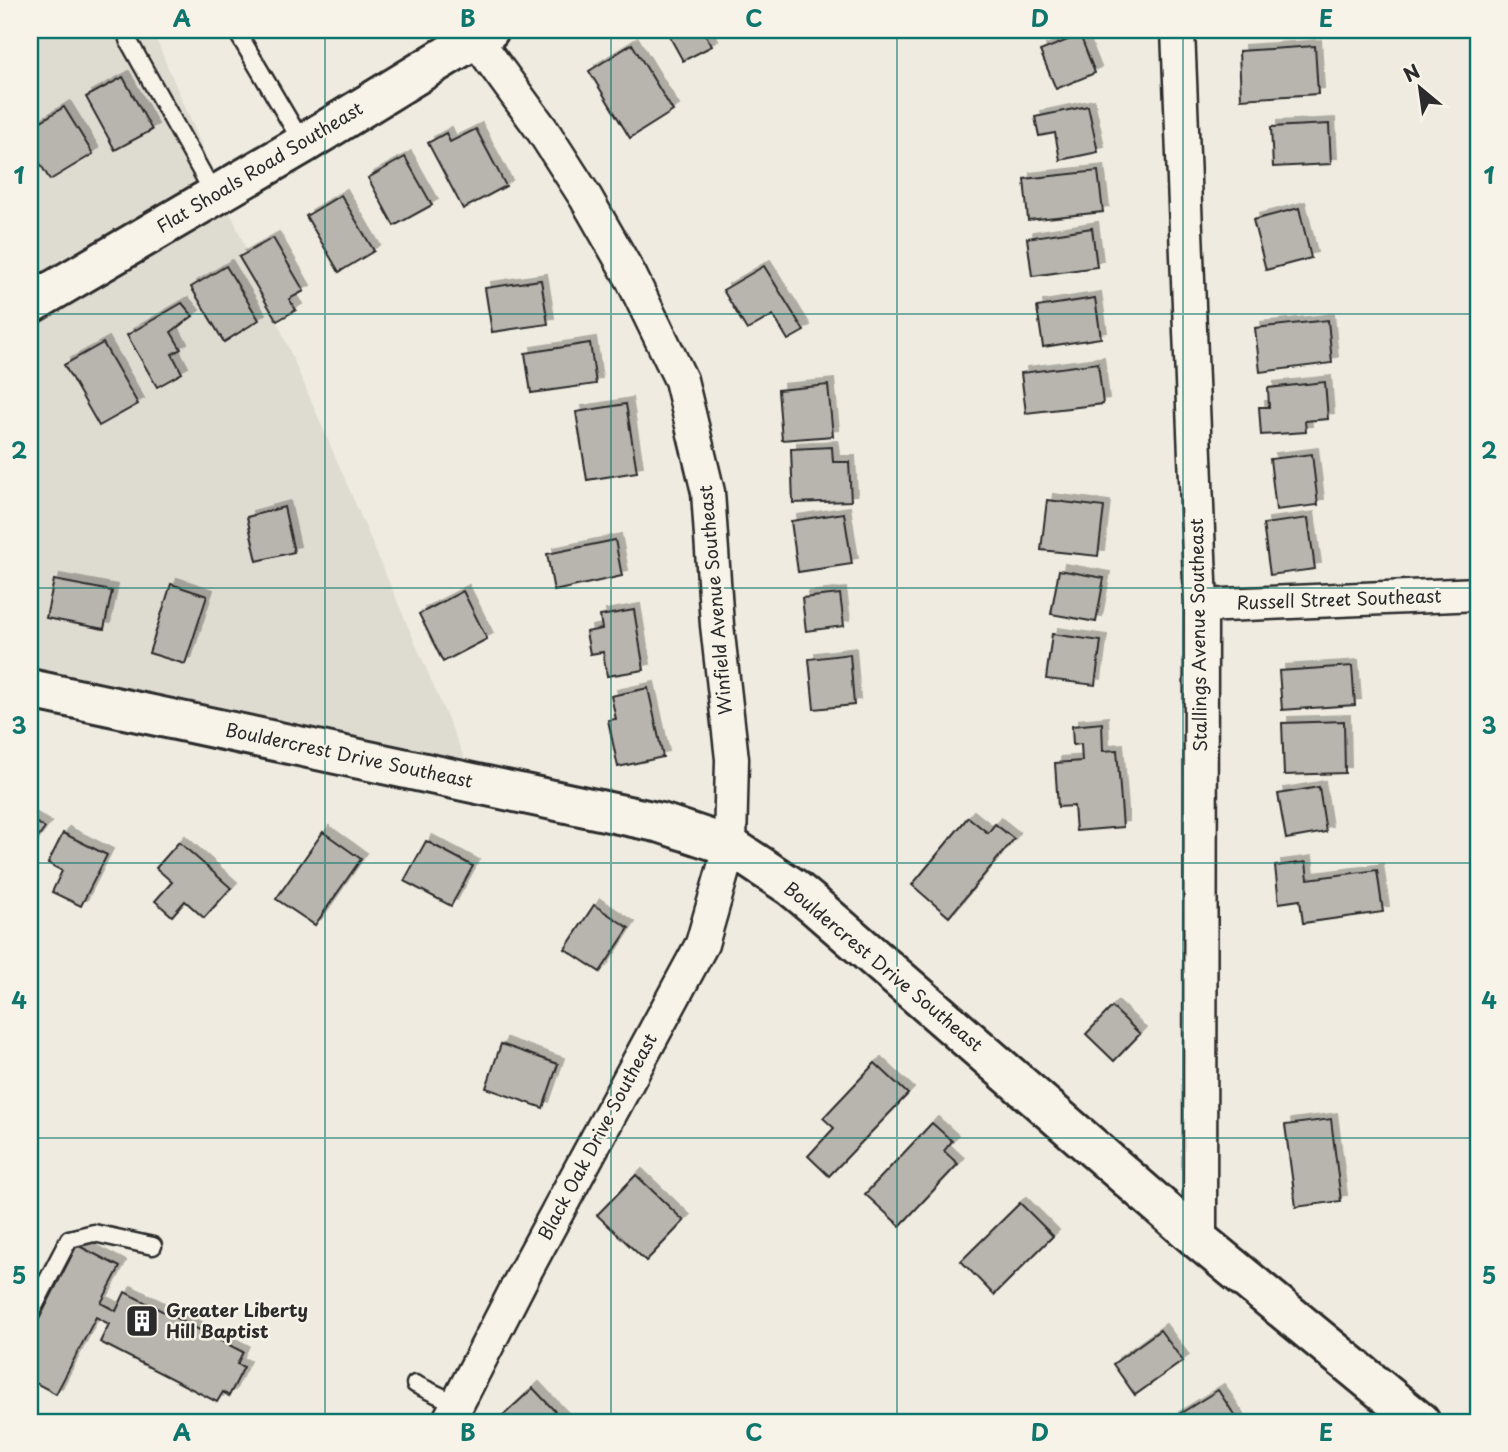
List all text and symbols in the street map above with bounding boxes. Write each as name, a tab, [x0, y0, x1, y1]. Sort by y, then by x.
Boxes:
text: A	[173, 0, 191, 35]
text: B	[460, 0, 476, 35]
text: C	[745, 0, 763, 35]
text: D	[1031, 0, 1049, 35]
text: E	[1319, 0, 1333, 35]
north arrow	[1386, 52, 1456, 122]
text: N	[1398, 56, 1425, 88]
street label: Flat Shoals Road Southeast	[151, 94, 368, 239]
text: 1	[14, 157, 25, 192]
text: 1	[1484, 157, 1495, 192]
text: 2	[11, 432, 27, 467]
text: 2	[1481, 432, 1497, 467]
street label: Winfield Avenue Southeast	[691, 484, 738, 716]
street label: Stallings Avenue Southeast	[1182, 518, 1213, 752]
street label: Russell Street Southeast	[1236, 581, 1442, 616]
text: 3	[11, 707, 27, 742]
text: 3	[1481, 707, 1497, 742]
street label: Bouldercrest Drive Southeast	[223, 715, 476, 794]
street label: Bouldercrest Drive Southeast	[779, 874, 989, 1057]
text: 4	[11, 982, 27, 1017]
text: 4	[1481, 982, 1497, 1017]
street label: Black Oak Drive Southeast	[531, 1028, 663, 1245]
text: 5	[12, 1257, 26, 1292]
text: 5	[1482, 1257, 1496, 1292]
place label: Greater Liberty Hill Baptist	[166, 1296, 308, 1344]
building icon: Greater Liberty Hill Baptist	[123, 1302, 161, 1340]
text: A	[173, 1414, 191, 1449]
text: B	[460, 1414, 476, 1449]
text: C	[745, 1414, 763, 1449]
text: D	[1031, 1414, 1049, 1449]
text: E	[1319, 1414, 1333, 1449]

